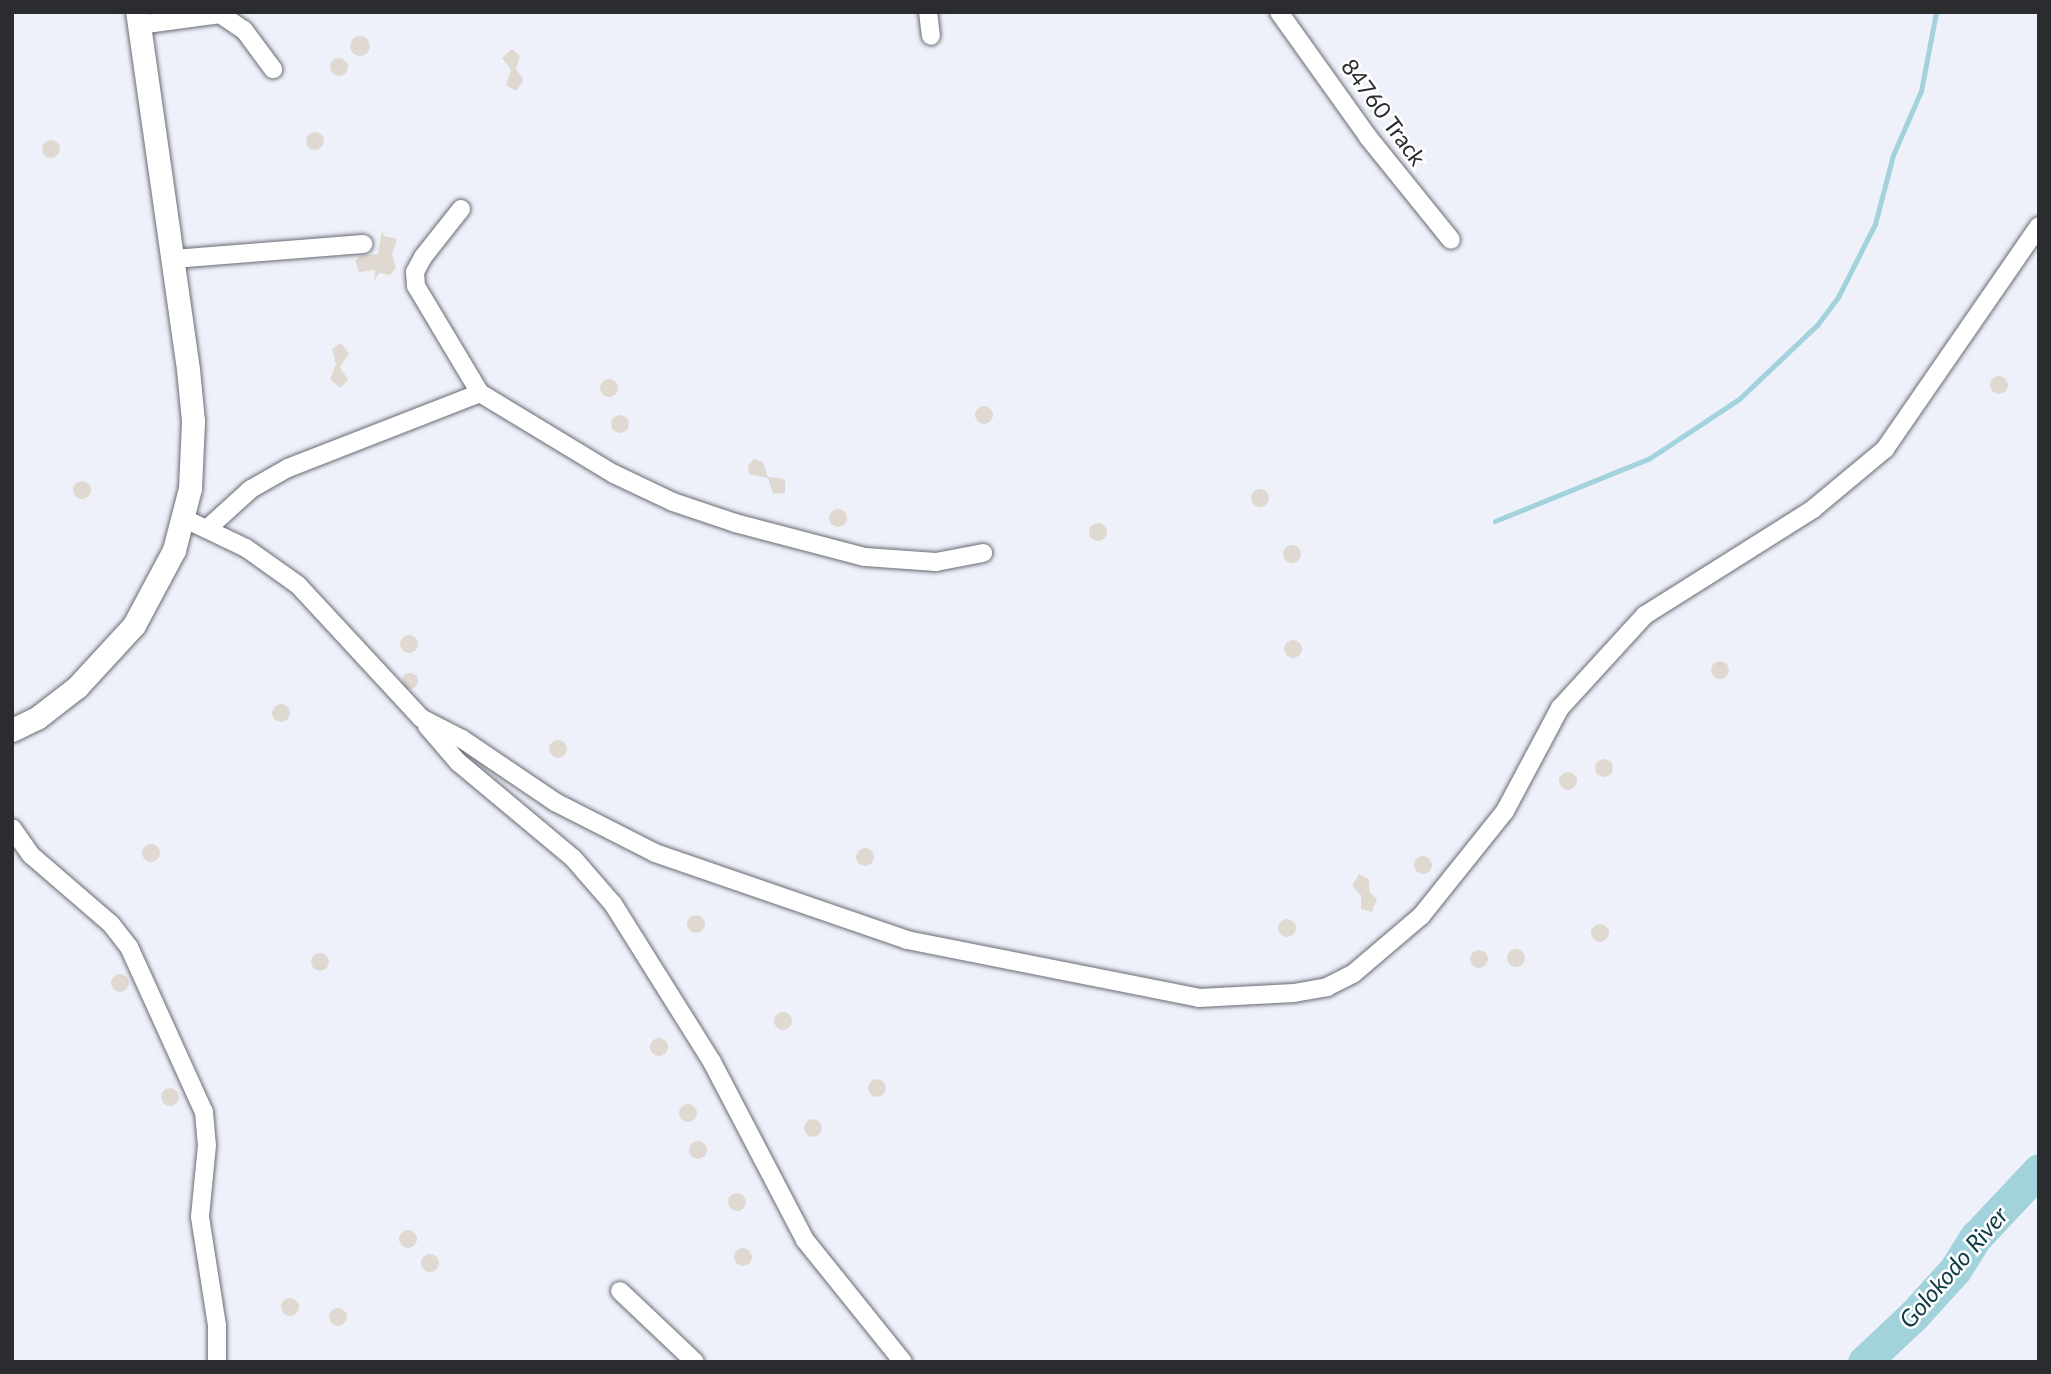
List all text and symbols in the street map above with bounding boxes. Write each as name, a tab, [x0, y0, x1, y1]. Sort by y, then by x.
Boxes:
street label: 84760 Track	[1336, 53, 1432, 171]
water label: Golokodo River	[1893, 1201, 2013, 1333]

